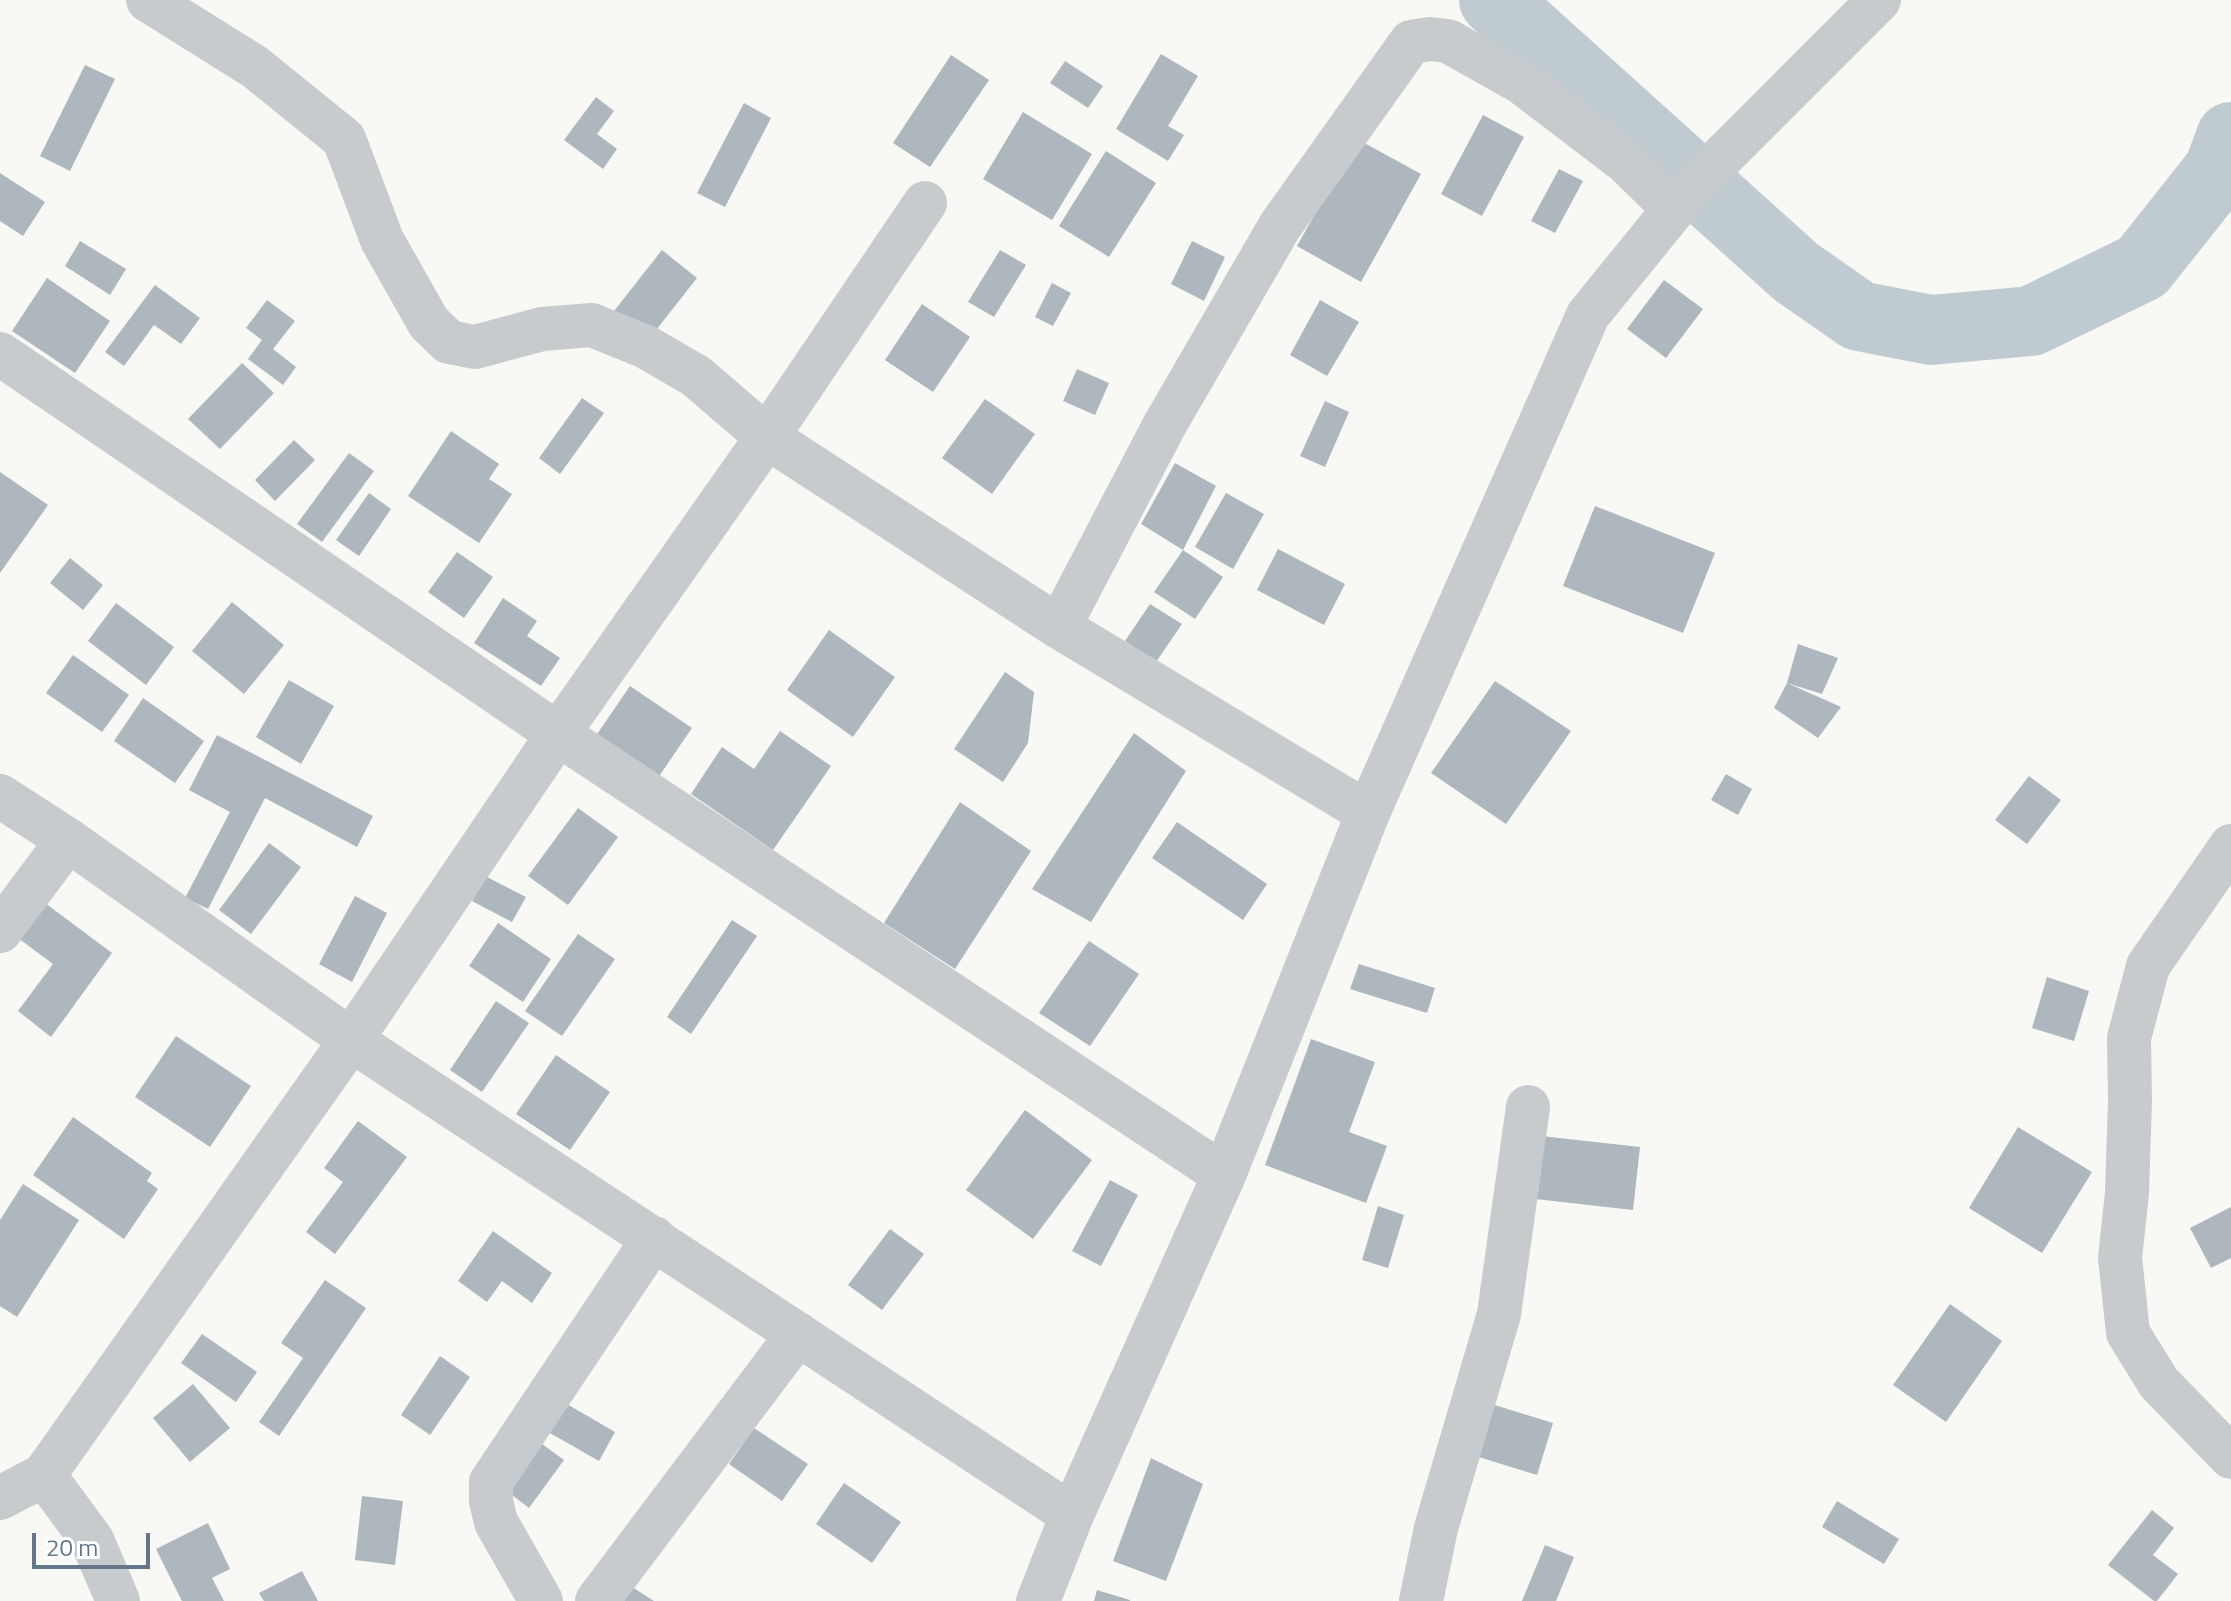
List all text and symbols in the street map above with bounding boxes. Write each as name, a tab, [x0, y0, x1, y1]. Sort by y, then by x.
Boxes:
scale bar	[36, 1517, 154, 1567]
text: 20 m	[46, 1529, 98, 1565]

